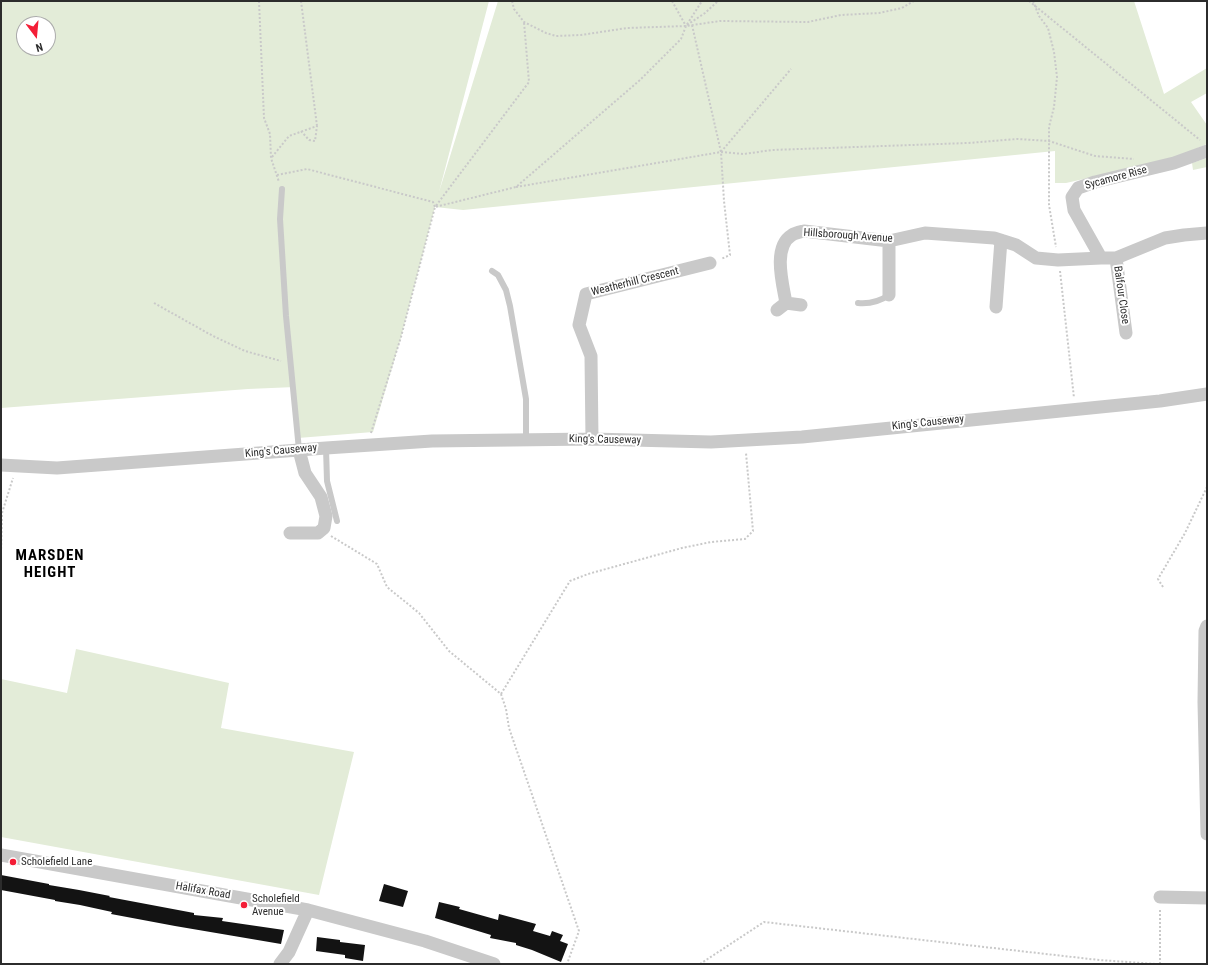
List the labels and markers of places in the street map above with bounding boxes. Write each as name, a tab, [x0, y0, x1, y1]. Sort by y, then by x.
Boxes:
place label: Scholefield Lane	[21, 855, 92, 869]
marker: Scholefield Lane	[8, 857, 18, 867]
place label: Scholefield Avenue	[252, 892, 300, 918]
marker: Scholefield Avenue	[239, 900, 249, 910]

